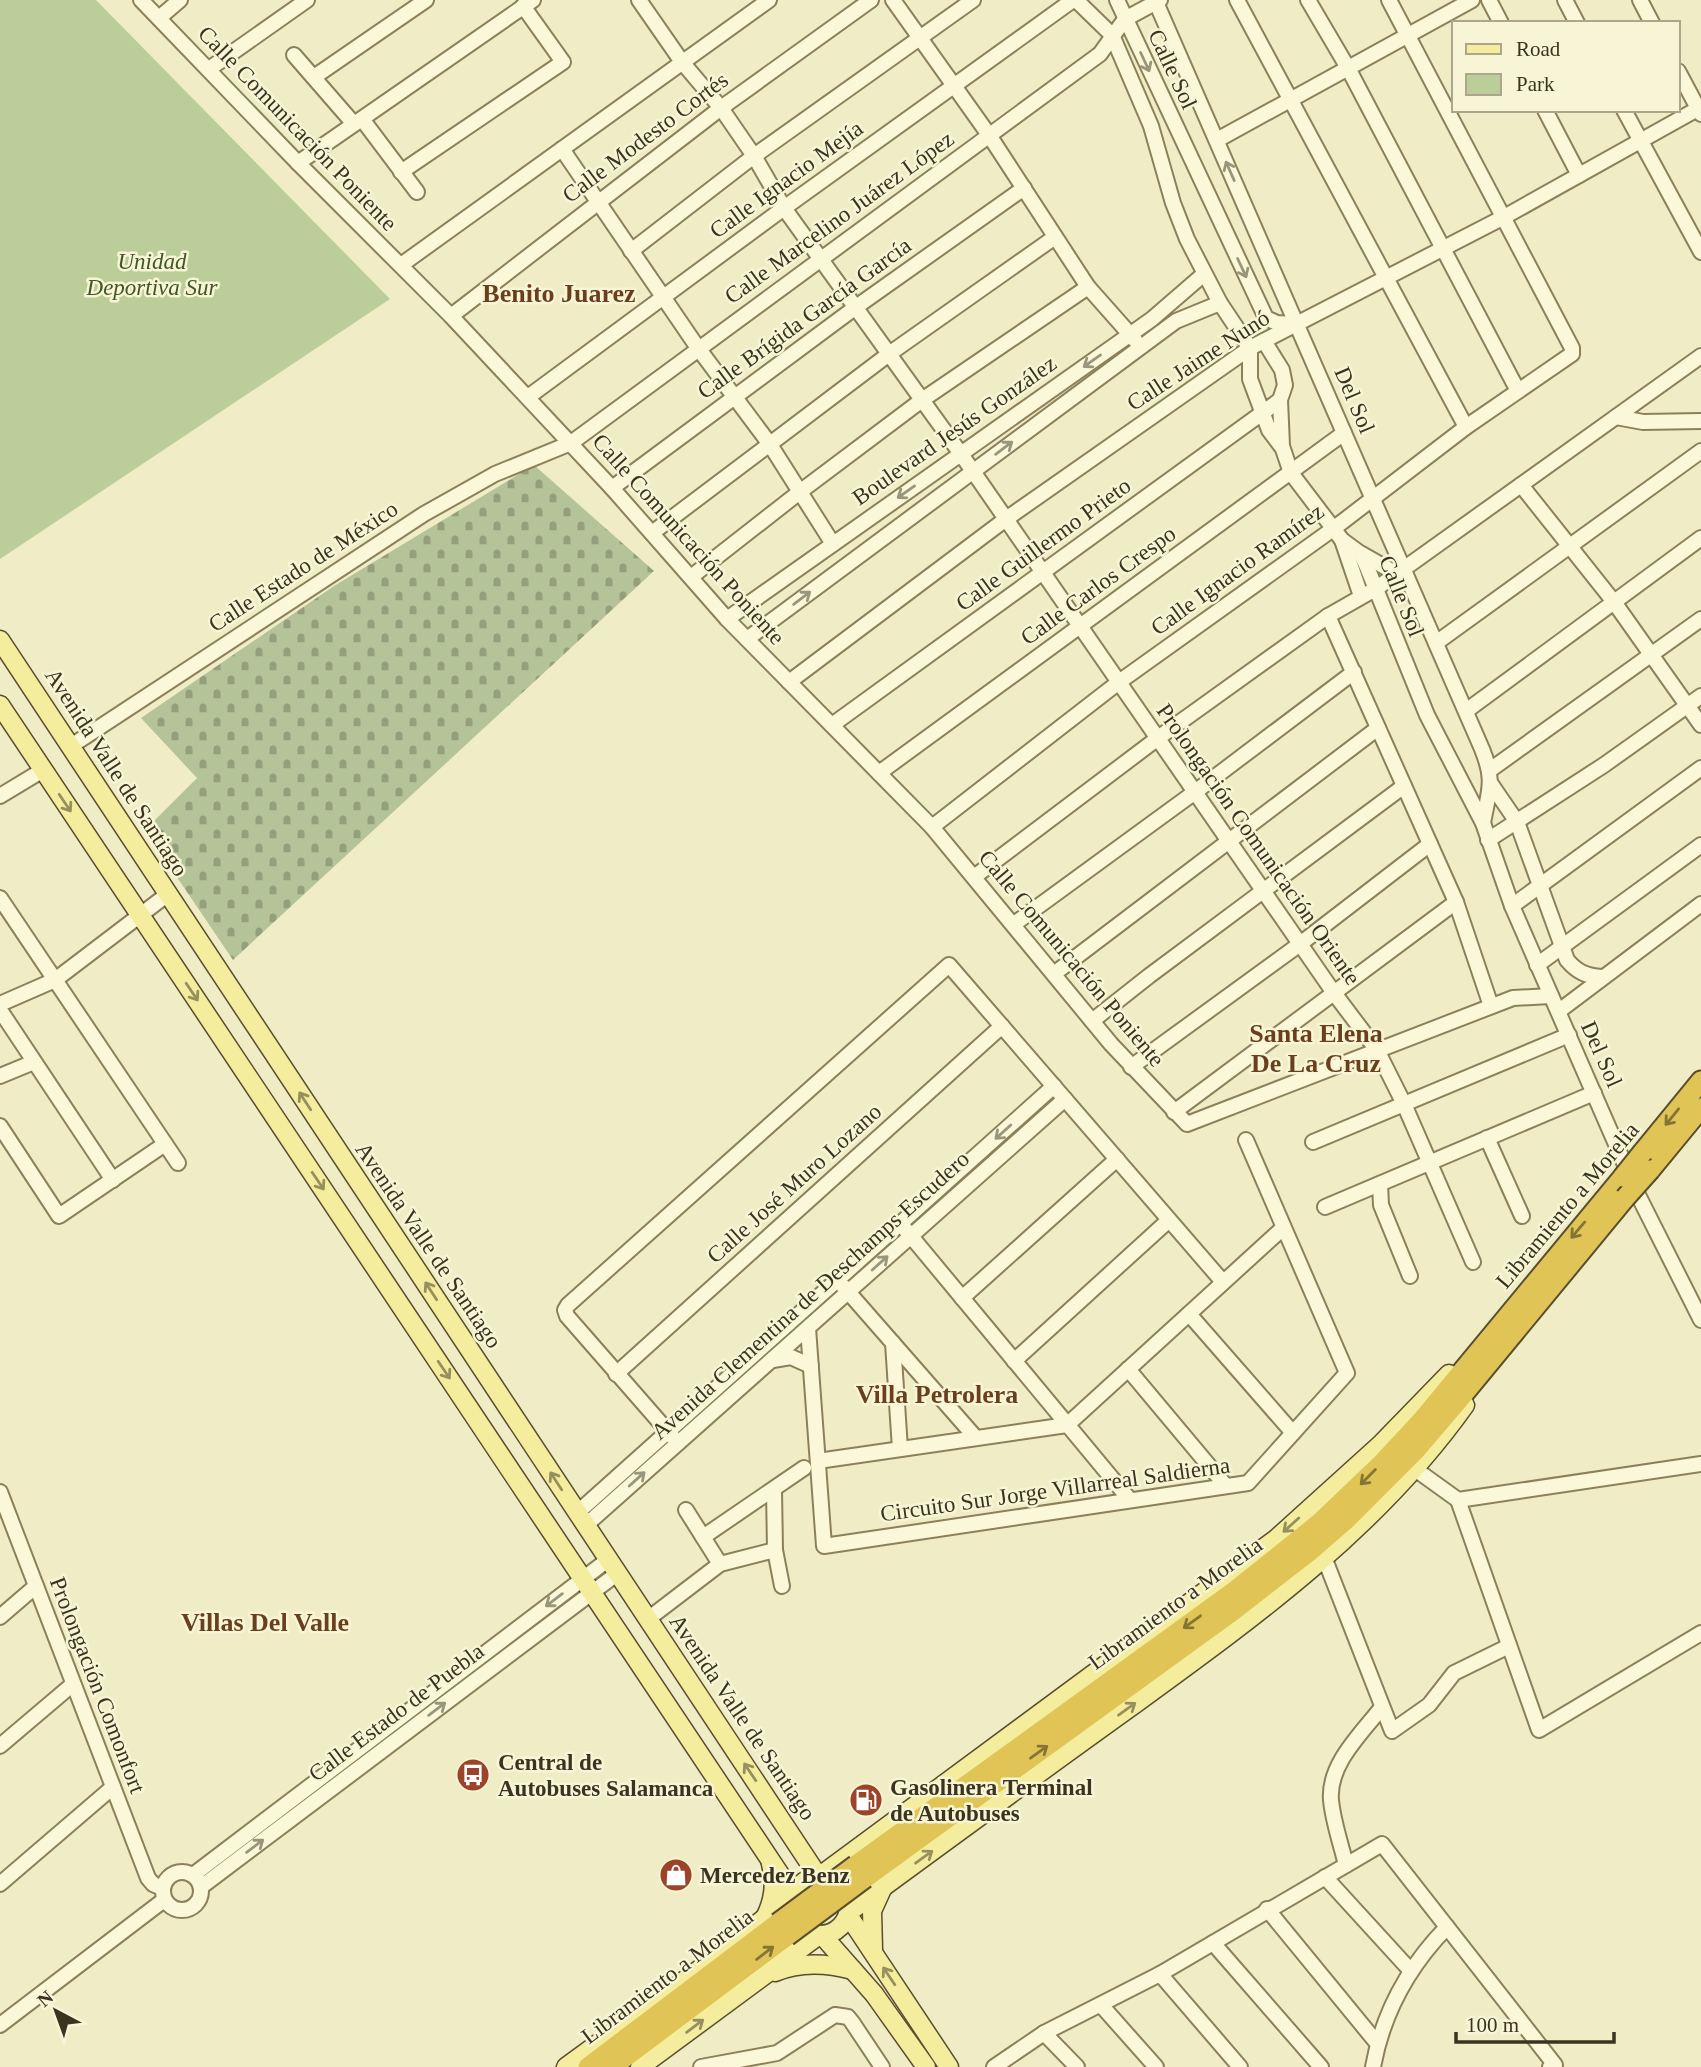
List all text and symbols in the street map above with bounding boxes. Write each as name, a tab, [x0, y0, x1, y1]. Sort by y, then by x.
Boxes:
street label: Calle Comunicación Poniente	[193, 21, 402, 236]
legend	[1452, 21, 1680, 112]
street label: Calle Sol	[1143, 25, 1202, 113]
text: Road	[1516, 37, 1561, 61]
one-way arrow	[1139, 51, 1152, 72]
street label: Calle Modesto Cortés	[558, 67, 733, 208]
text: Park	[1516, 72, 1555, 96]
street label: Calle Ignacio Mejía	[705, 116, 868, 243]
street label: Calle Marcelino Juárez López	[720, 126, 958, 309]
one-way arrow	[1223, 161, 1236, 183]
street label: Calle Brígida García García	[693, 233, 916, 404]
park label: Unidad Deportiva Sur	[86, 249, 219, 300]
one-way arrow	[1236, 257, 1250, 278]
district label: Benito Juarez	[482, 279, 636, 308]
street label: Calle Jaime Nunó	[1122, 305, 1274, 416]
street label: Boulevard Jesús González	[848, 351, 1061, 510]
one-way arrow	[1083, 353, 1102, 368]
street label: Del Sol	[1329, 363, 1380, 437]
street label: Calle Comunicación Poniente	[587, 429, 790, 650]
one-way arrow	[995, 441, 1013, 456]
street label: Calle Guillermo Prieto	[951, 473, 1135, 616]
one-way arrow	[897, 485, 916, 499]
street label: Calle Estado de México	[204, 496, 402, 637]
street label: Calle Ignacio Ramírez	[1146, 498, 1328, 640]
street label: Calle Carlos Crespo	[1016, 521, 1181, 650]
street label: Calle Sol	[1374, 552, 1429, 640]
one-way arrow	[792, 591, 811, 606]
street label: Avenida Valle de Santiago	[40, 664, 193, 881]
street label: Prolongación Comunicación Oriente	[1152, 699, 1366, 990]
one-way arrow	[58, 793, 72, 812]
street label: Calle Comunicación Poniente	[974, 845, 1169, 1072]
one-way arrow	[184, 982, 199, 1001]
street label: Del Sol	[1576, 1017, 1627, 1091]
district label: Santa Elena De La Cruz	[1249, 1019, 1383, 1078]
one-way arrow	[298, 1092, 312, 1111]
street label: Calle José Muro Lozano	[702, 1099, 886, 1268]
one-way arrow	[1664, 1107, 1680, 1125]
street label: Libramiento a Morelia	[1491, 1118, 1644, 1293]
one-way arrow	[994, 1124, 1012, 1140]
street label: Avenida Valle de Santiago	[350, 1138, 507, 1353]
street label: Avenida Clementina de Deschamps Escudero	[646, 1146, 974, 1445]
one-way arrow	[311, 1171, 325, 1190]
one-way arrow	[1571, 1220, 1586, 1238]
one-way arrow	[871, 1255, 889, 1271]
one-way arrow	[423, 1282, 438, 1301]
one-way arrow	[437, 1360, 452, 1379]
district label: Villa Petrolera	[856, 1380, 1018, 1409]
street label: Circuito Sur Jorge Villarreal Saldierna	[879, 1453, 1232, 1526]
one-way arrow	[1359, 1469, 1376, 1486]
one-way arrow	[549, 1471, 563, 1491]
one-way arrow	[628, 1471, 645, 1488]
one-way arrow	[1282, 1517, 1300, 1533]
street label: Libramiento a Morelia	[1084, 1532, 1267, 1675]
street label: Prolongación Comonfort	[45, 1574, 151, 1797]
one-way arrow	[546, 1593, 564, 1608]
district label: Villas Del Valle	[181, 1608, 349, 1637]
street label: Avenida Valle de Santiago	[664, 1610, 821, 1825]
one-way arrow	[1183, 1615, 1202, 1629]
street label: Calle Estado de Puebla	[304, 1638, 489, 1786]
one-way arrow	[427, 1702, 446, 1717]
one-way arrow	[1118, 1702, 1137, 1717]
one-way arrow	[1029, 1745, 1048, 1759]
place label: Central de Autobuses Salamanca	[498, 1750, 714, 1801]
bus stop icon: Central de Autobuses Salamanca	[454, 1756, 492, 1794]
one-way arrow	[743, 1763, 757, 1782]
place label: Gasolinera Terminal de Autobuses	[890, 1775, 1093, 1826]
fuel station icon: Gasolinera Terminal de Autobuses	[847, 1781, 885, 1819]
one-way arrow	[245, 1839, 264, 1854]
one-way arrow	[914, 1850, 933, 1865]
shop icon: Mercedez Benz	[657, 1856, 695, 1894]
place label: Mercedez Benz	[700, 1863, 850, 1888]
street label: Libramiento a Morelia	[577, 1904, 758, 2049]
one-way arrow	[755, 1945, 774, 1960]
one-way arrow	[881, 1967, 896, 1986]
north arrow	[21, 1976, 91, 2046]
text: N	[33, 1986, 57, 2011]
scale bar	[1456, 2000, 1614, 2044]
text: 100 m	[1466, 2013, 1519, 2037]
one-way arrow	[685, 2019, 704, 2034]

